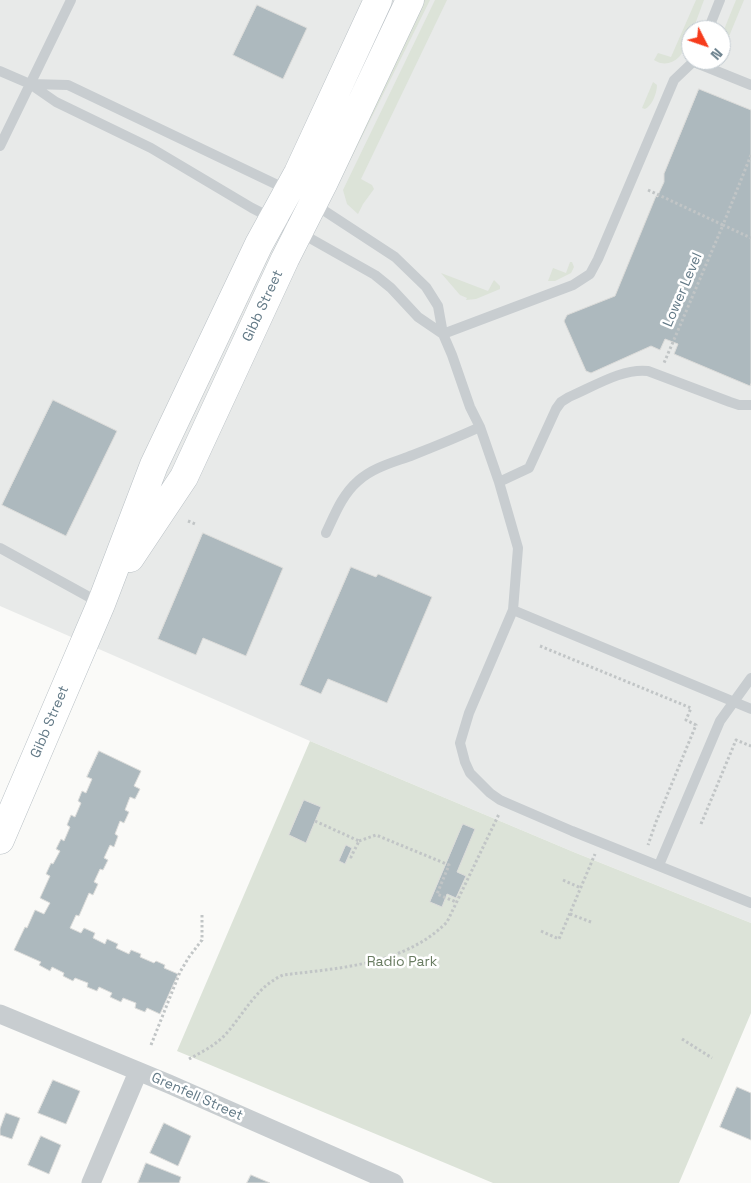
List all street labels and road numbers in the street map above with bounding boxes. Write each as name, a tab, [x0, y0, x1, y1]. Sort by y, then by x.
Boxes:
street label: Lower Level	[660, 250, 706, 330]
street label: Gibb Street	[239, 268, 287, 344]
street label: Gibb Street	[27, 683, 73, 761]
street label: Grenfell Street	[149, 1069, 245, 1125]

